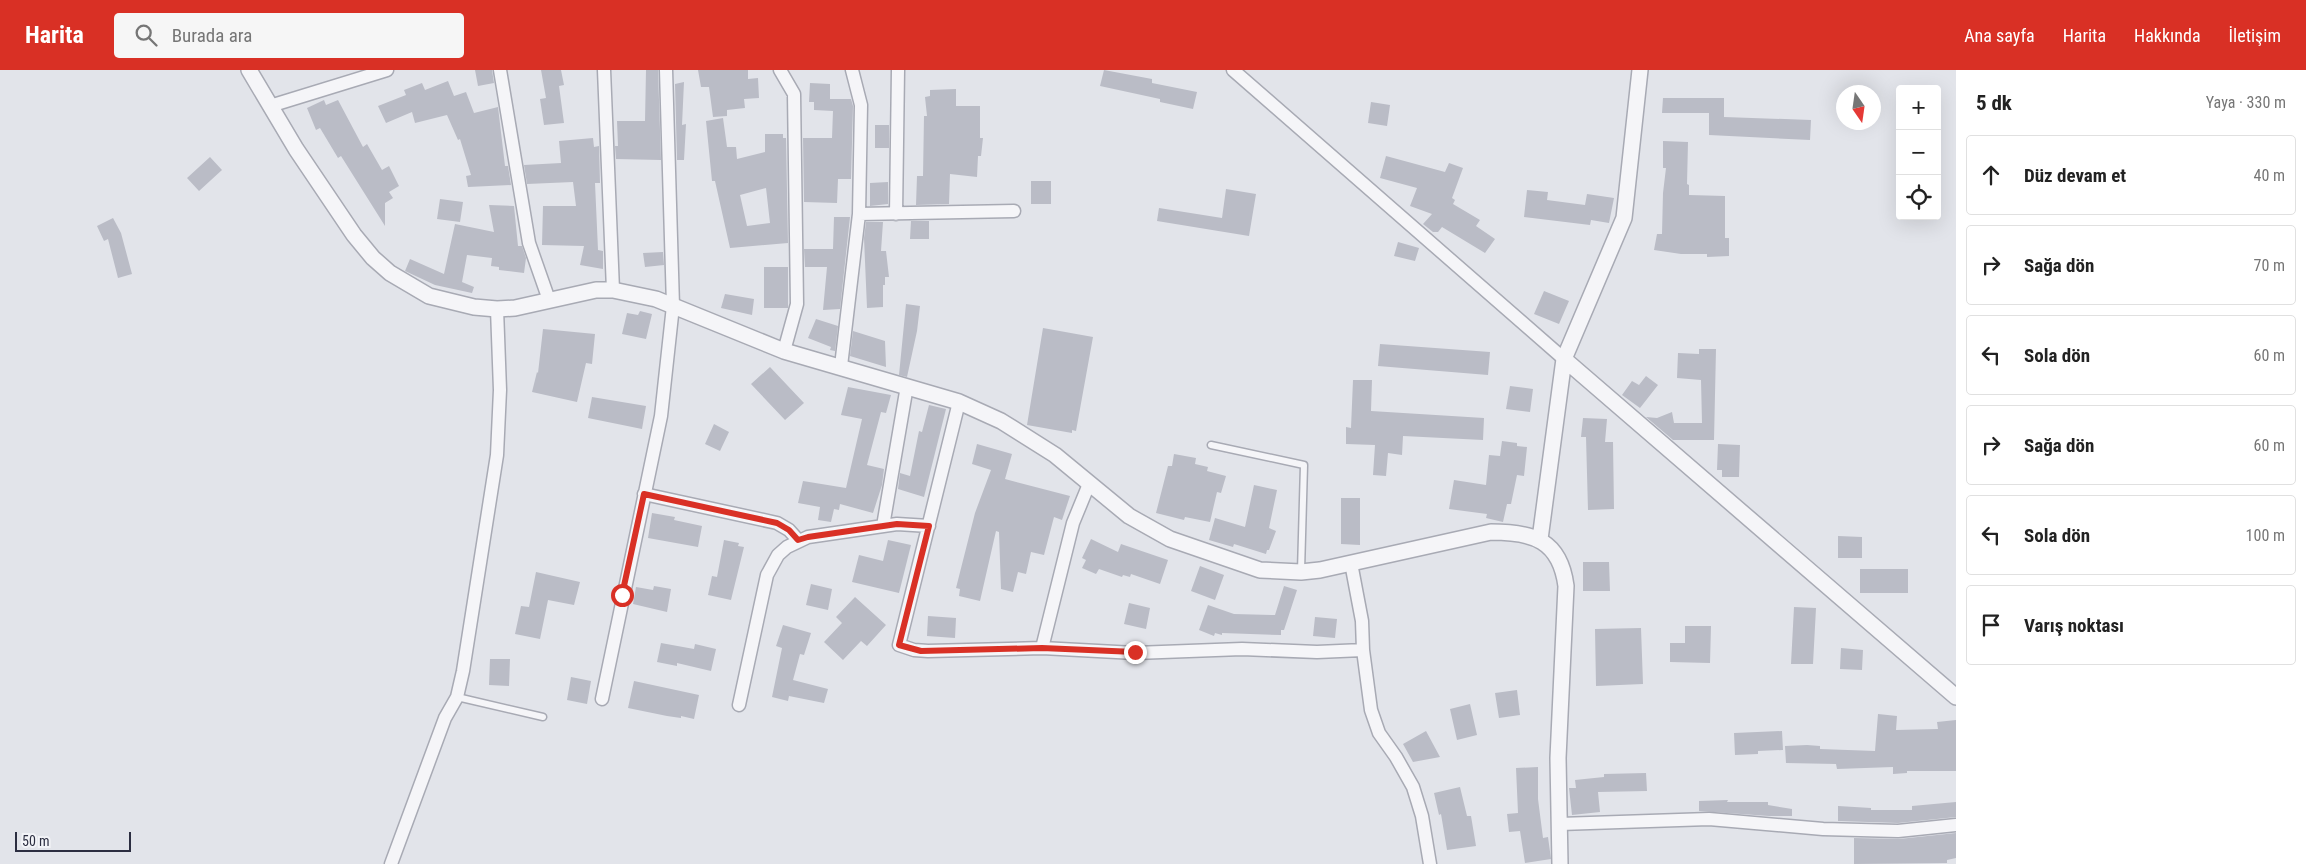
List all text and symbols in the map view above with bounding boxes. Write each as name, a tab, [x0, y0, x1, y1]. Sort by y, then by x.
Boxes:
search box	[114, 13, 464, 58]
text: Harita	[25, 21, 84, 49]
icon: search	[132, 21, 160, 49]
text: Burada ara	[172, 24, 252, 47]
text: Ana sayfa	[1964, 25, 2035, 46]
text: Harita	[2063, 25, 2106, 46]
text: Hakkında	[2134, 25, 2201, 46]
text: İletişim	[2229, 25, 2281, 46]
north arrow	[1836, 85, 1881, 130]
map controls	[1896, 85, 1941, 220]
button: +	[1896, 85, 1941, 130]
text: 5 dk	[1976, 91, 2012, 115]
text: Yaya · 330 m	[2206, 93, 2286, 112]
button: −	[1896, 130, 1941, 175]
icon: ahead	[1977, 161, 2005, 189]
text: Düz devam et	[2024, 164, 2126, 187]
text: 40 m	[2253, 166, 2285, 185]
button: locate	[1896, 175, 1941, 220]
icon: right	[1977, 251, 2005, 279]
text: Sağa dön	[2024, 254, 2094, 277]
text: 70 m	[2253, 256, 2285, 275]
icon: left	[1977, 341, 2005, 369]
text: Sola dön	[2024, 344, 2090, 367]
text: 60 m	[2253, 346, 2285, 365]
icon: right	[1977, 431, 2005, 459]
text: Sağa dön	[2024, 434, 2094, 457]
text: 60 m	[2253, 436, 2285, 455]
icon: left	[1977, 521, 2005, 549]
text: Sola dön	[2024, 524, 2090, 547]
text: 100 m	[2246, 526, 2285, 545]
route start	[611, 584, 634, 607]
icon: arrive	[1977, 611, 2005, 639]
text: Varış noktası	[2024, 614, 2124, 637]
route end	[1124, 641, 1147, 664]
scale bar	[15, 829, 131, 852]
text: 50 m	[22, 833, 50, 849]

